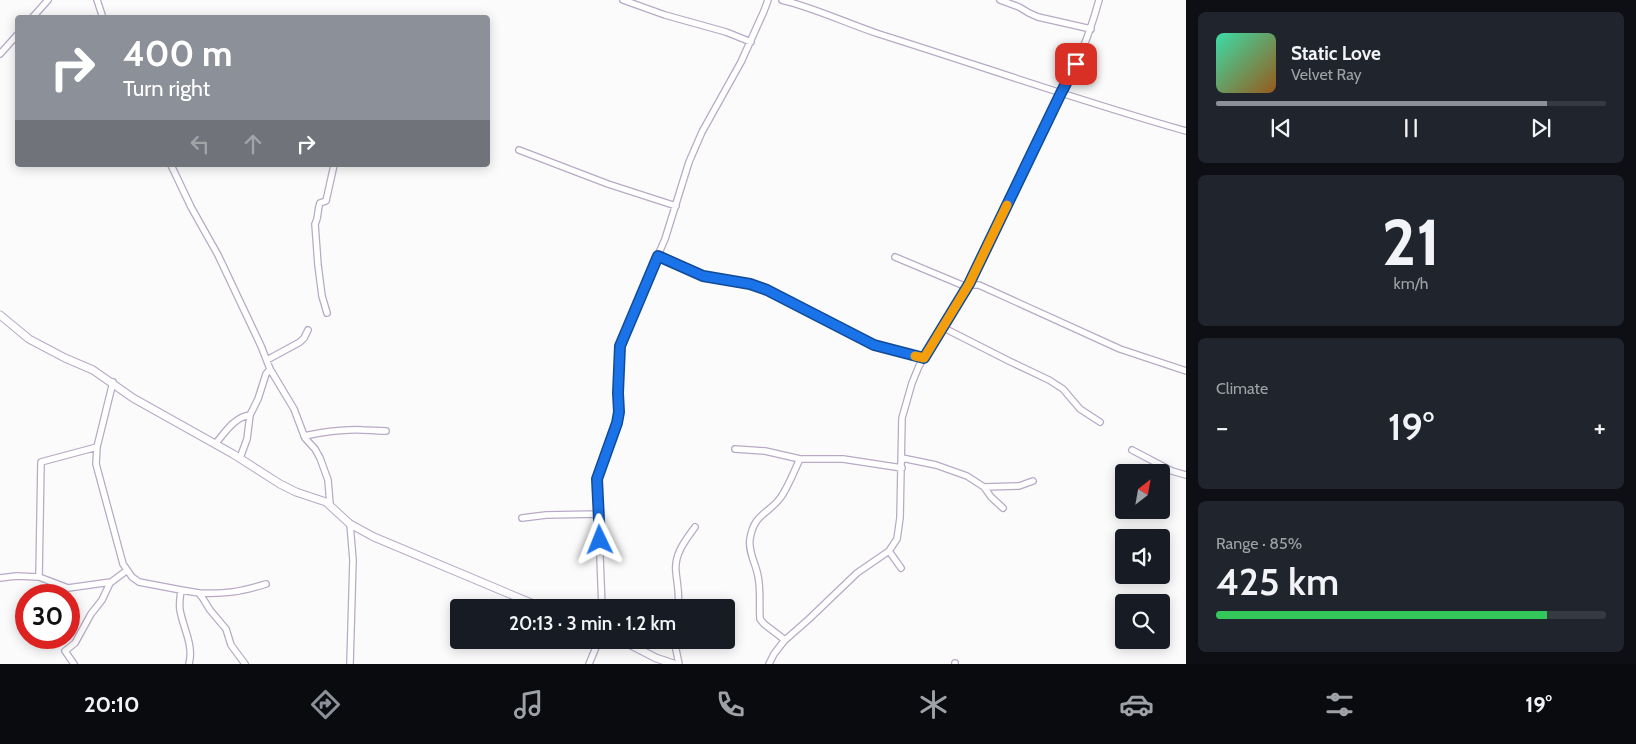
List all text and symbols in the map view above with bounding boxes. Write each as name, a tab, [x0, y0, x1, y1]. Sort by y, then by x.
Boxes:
text: 400 m	[123, 32, 232, 75]
icon: right	[40, 35, 105, 100]
text: Static Love	[1291, 42, 1381, 65]
pin	[1055, 43, 1097, 85]
icon: arrive	[1062, 50, 1090, 78]
text: Velvet Ray	[1291, 65, 1362, 84]
text: Turn right	[123, 75, 210, 102]
icon: previous	[1267, 114, 1295, 142]
icon: pause	[1397, 114, 1425, 142]
icon: next	[1527, 114, 1555, 142]
icon: left	[186, 130, 214, 158]
icon: ahead	[239, 130, 267, 158]
icon: right	[292, 130, 320, 158]
text: 21	[1382, 202, 1440, 281]
text: km/h	[1393, 274, 1429, 293]
text: Climate	[1216, 379, 1268, 398]
text: 19°	[1388, 403, 1434, 450]
text: −	[1216, 410, 1228, 444]
text: +	[1594, 410, 1606, 444]
north arrow	[1115, 464, 1170, 519]
map controls	[1115, 464, 1170, 649]
position arrow	[573, 513, 625, 565]
button: sound	[1115, 529, 1170, 584]
text: Range · 85%	[1216, 534, 1302, 553]
text: 425 km	[1216, 558, 1339, 605]
speed limit sign: 30	[15, 584, 80, 649]
button: search	[1115, 594, 1170, 649]
text: 20:13 · 3 min · 1.2 km	[509, 612, 676, 635]
icon: directions	[308, 687, 343, 722]
icon: music	[511, 687, 546, 722]
icon: phone	[713, 687, 748, 722]
icon: climate	[916, 687, 951, 722]
icon: car	[1119, 687, 1154, 722]
icon: filters	[1322, 687, 1357, 722]
text: 20:10	[84, 691, 140, 718]
text: 19°	[1525, 691, 1552, 718]

